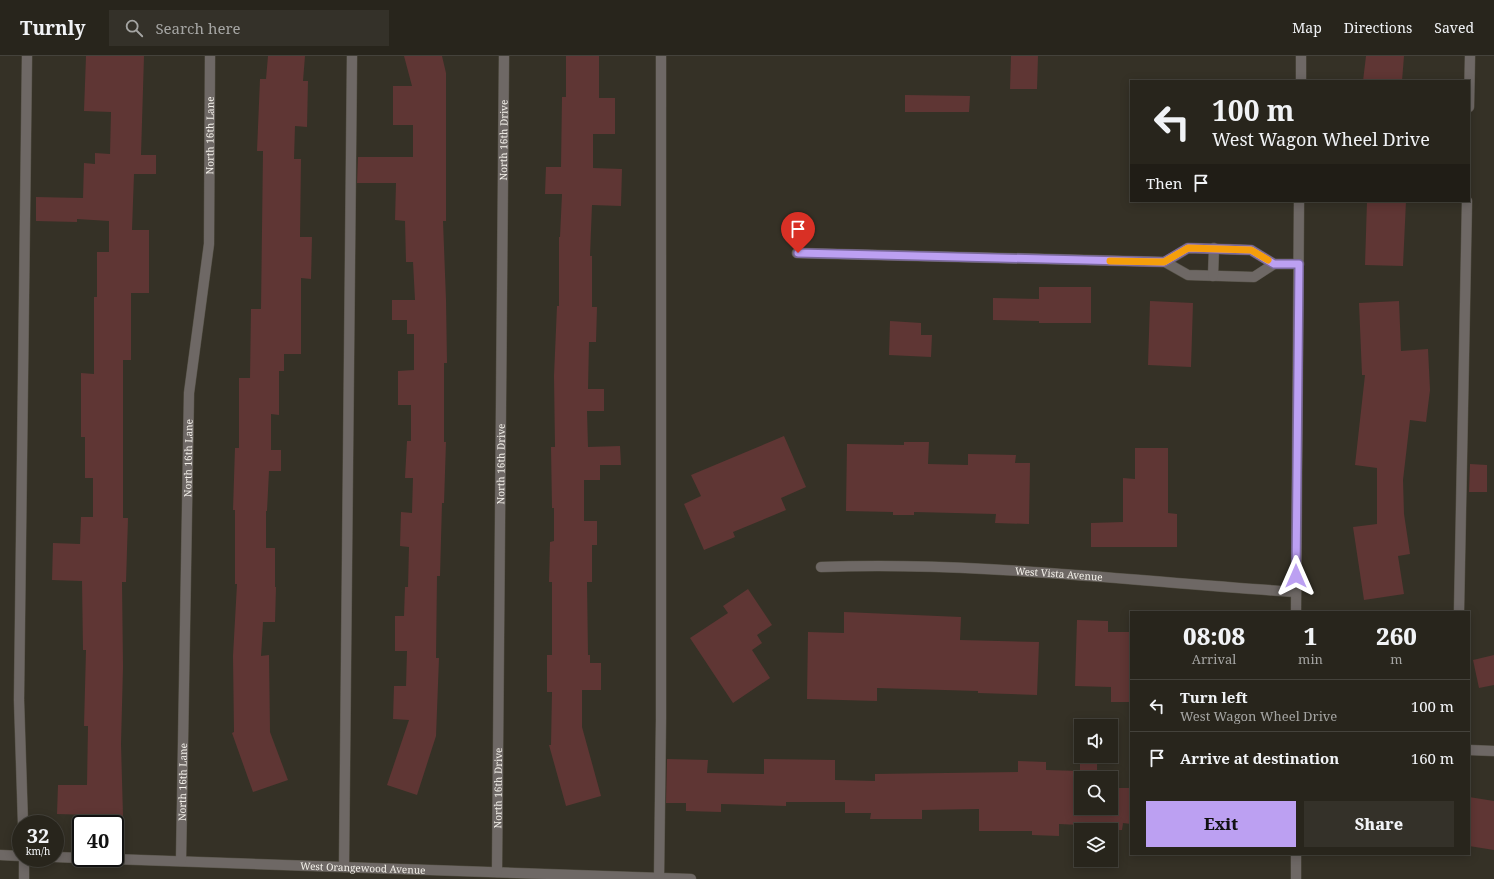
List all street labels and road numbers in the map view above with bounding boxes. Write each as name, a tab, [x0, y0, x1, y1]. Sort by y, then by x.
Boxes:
street label: North 16th Lane	[202, 96, 217, 174]
street label: North 16th Drive	[496, 100, 511, 180]
street label: North 16th Lane	[180, 419, 196, 497]
street label: North 16th Drive	[493, 424, 508, 504]
street label: West Vista Avenue	[1014, 564, 1103, 584]
street label: North 16th Lane	[175, 743, 190, 821]
street label: North 16th Drive	[490, 748, 505, 828]
street label: West Orangewood Avenue	[300, 859, 426, 877]

